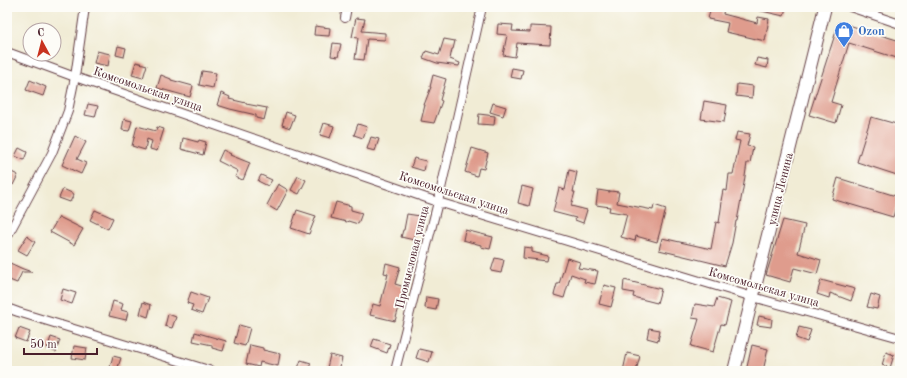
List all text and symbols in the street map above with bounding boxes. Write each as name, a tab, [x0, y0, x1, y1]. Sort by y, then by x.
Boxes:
shop icon: Ozon	[833, 20, 855, 48]
north arrow	[22, 22, 62, 62]
place label: Ozon	[858, 26, 885, 38]
text: С	[37, 28, 45, 39]
street label: Комсомольская улица	[91, 66, 204, 114]
street label: улица Ленина	[766, 152, 796, 227]
street label: Комсомольская улица	[397, 171, 510, 217]
street label: Промысловая улица	[394, 204, 432, 310]
street label: Комсомольская улица	[707, 266, 821, 310]
scale bar	[24, 330, 97, 356]
text: 50 m	[30, 338, 57, 351]

